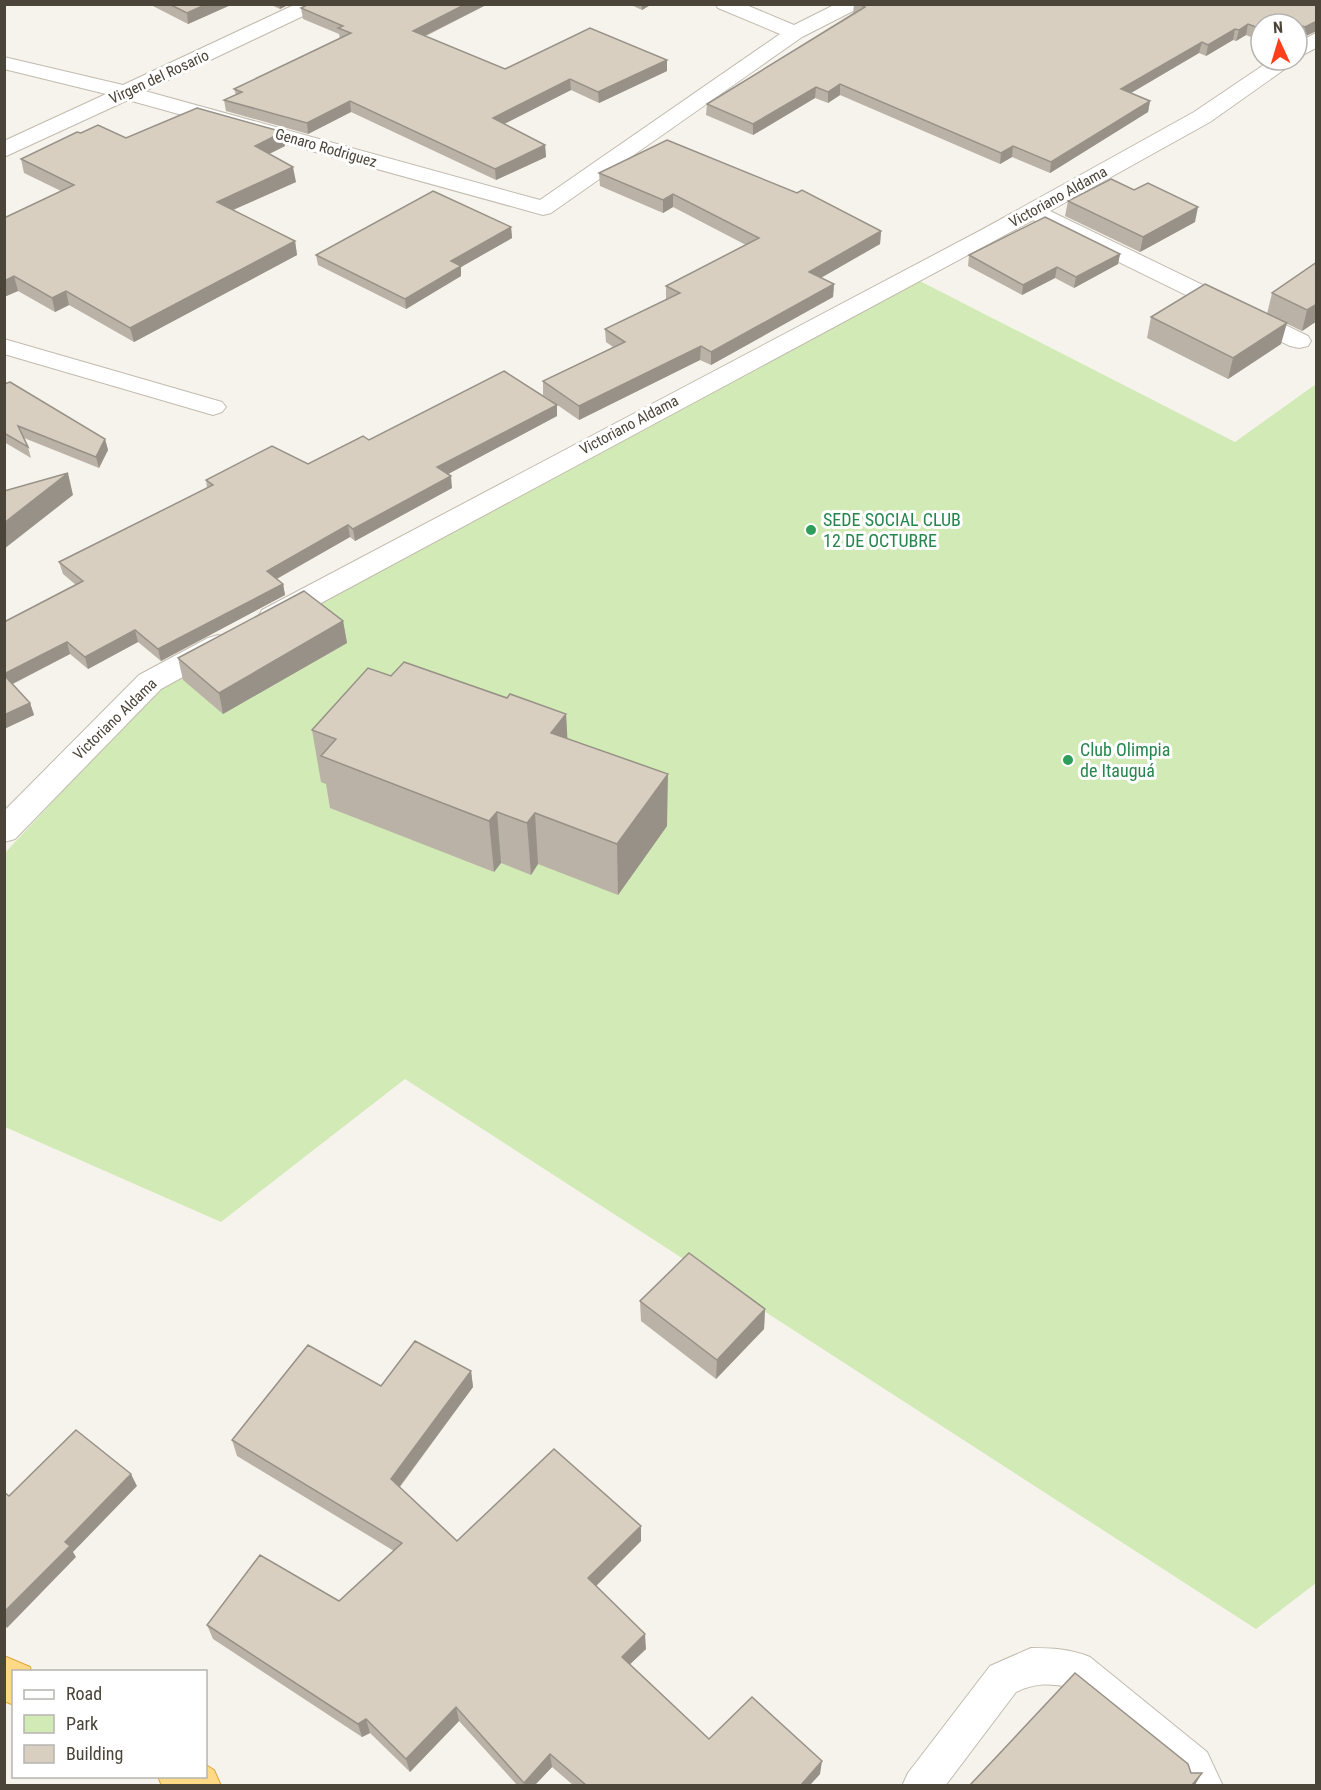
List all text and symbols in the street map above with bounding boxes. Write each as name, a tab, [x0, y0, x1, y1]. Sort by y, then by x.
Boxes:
north arrow	[1249, 12, 1309, 72]
text: N	[1272, 18, 1284, 37]
street label: Virgen del Rosario	[106, 46, 212, 108]
street label: Genaro Rodriguez	[273, 125, 379, 171]
street label: Victoriano Aldama	[1006, 163, 1110, 231]
street label: Victoriano Aldama	[577, 391, 681, 459]
place label: SEDE SOCIAL CLUB 12 DE OCTUBRE	[823, 509, 961, 551]
marker: SEDE SOCIAL CLUB 12 DE OCTUBRE	[804, 523, 818, 537]
street label: Victoriano Aldama	[69, 675, 161, 763]
place label: Club Olimpia de Itauguá	[1080, 739, 1170, 781]
marker: Club Olimpia de Itauguá	[1061, 753, 1075, 767]
legend	[12, 1670, 207, 1778]
text: Road	[66, 1683, 102, 1704]
text: Park	[66, 1713, 98, 1734]
text: Building	[66, 1743, 123, 1764]

